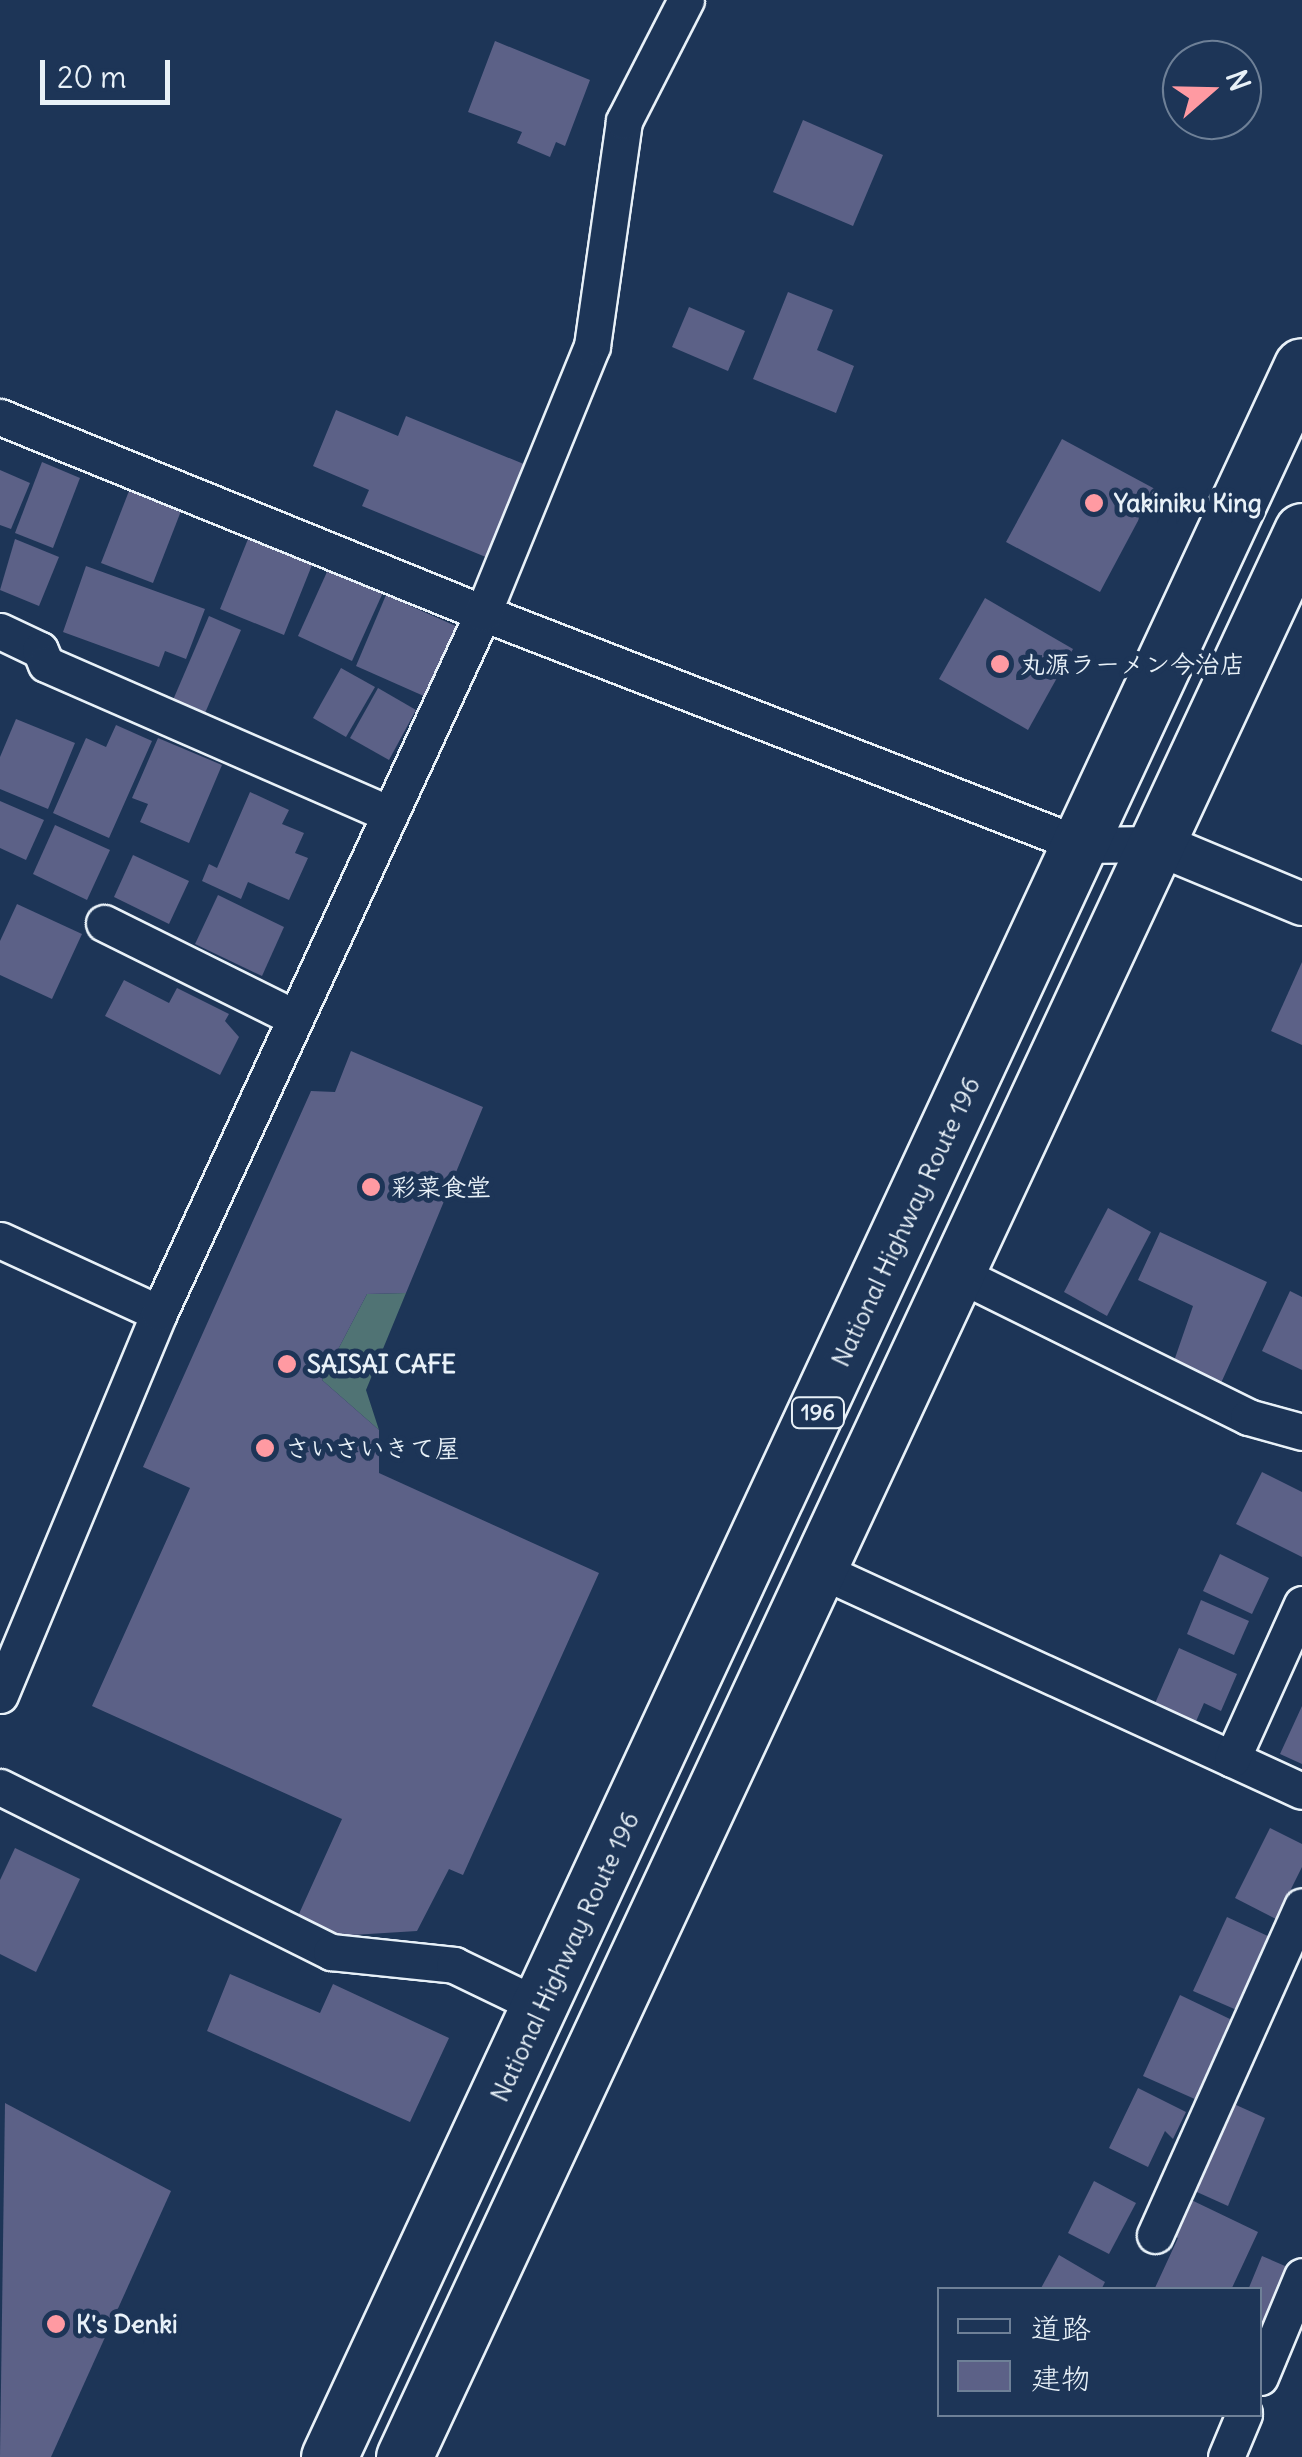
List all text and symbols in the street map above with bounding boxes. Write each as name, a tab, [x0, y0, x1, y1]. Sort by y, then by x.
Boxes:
scale bar	[45, 40, 175, 102]
north arrow	[1162, 40, 1262, 140]
text: 20 m	[57, 58, 127, 96]
text: N	[1218, 65, 1259, 96]
place label: Yakiniku King	[1114, 488, 1262, 518]
marker: Yakiniku King	[1083, 492, 1105, 514]
place label: 丸源ラーメン今治店	[1020, 649, 1245, 679]
marker: 丸源ラーメン今治店	[989, 653, 1011, 675]
street label: National Highway Route 196	[826, 1072, 986, 1372]
place label: 彩菜食堂	[391, 1172, 491, 1202]
marker: 彩菜食堂	[360, 1176, 382, 1198]
place label: SAISAI CAFE	[307, 1349, 456, 1379]
marker: SAISAI CAFE	[276, 1353, 298, 1375]
road number: 196	[790, 1396, 846, 1430]
place label: さいさいきて屋	[285, 1433, 460, 1463]
marker: さいさいきて屋	[254, 1437, 276, 1459]
street label: National Highway Route 196	[485, 1807, 645, 2107]
legend	[937, 2287, 1262, 2417]
place label: K's Denki	[76, 2309, 178, 2339]
text: 道路	[1031, 2309, 1091, 2347]
marker: K's Denki	[45, 2313, 67, 2335]
text: 建物	[1031, 2359, 1091, 2397]

